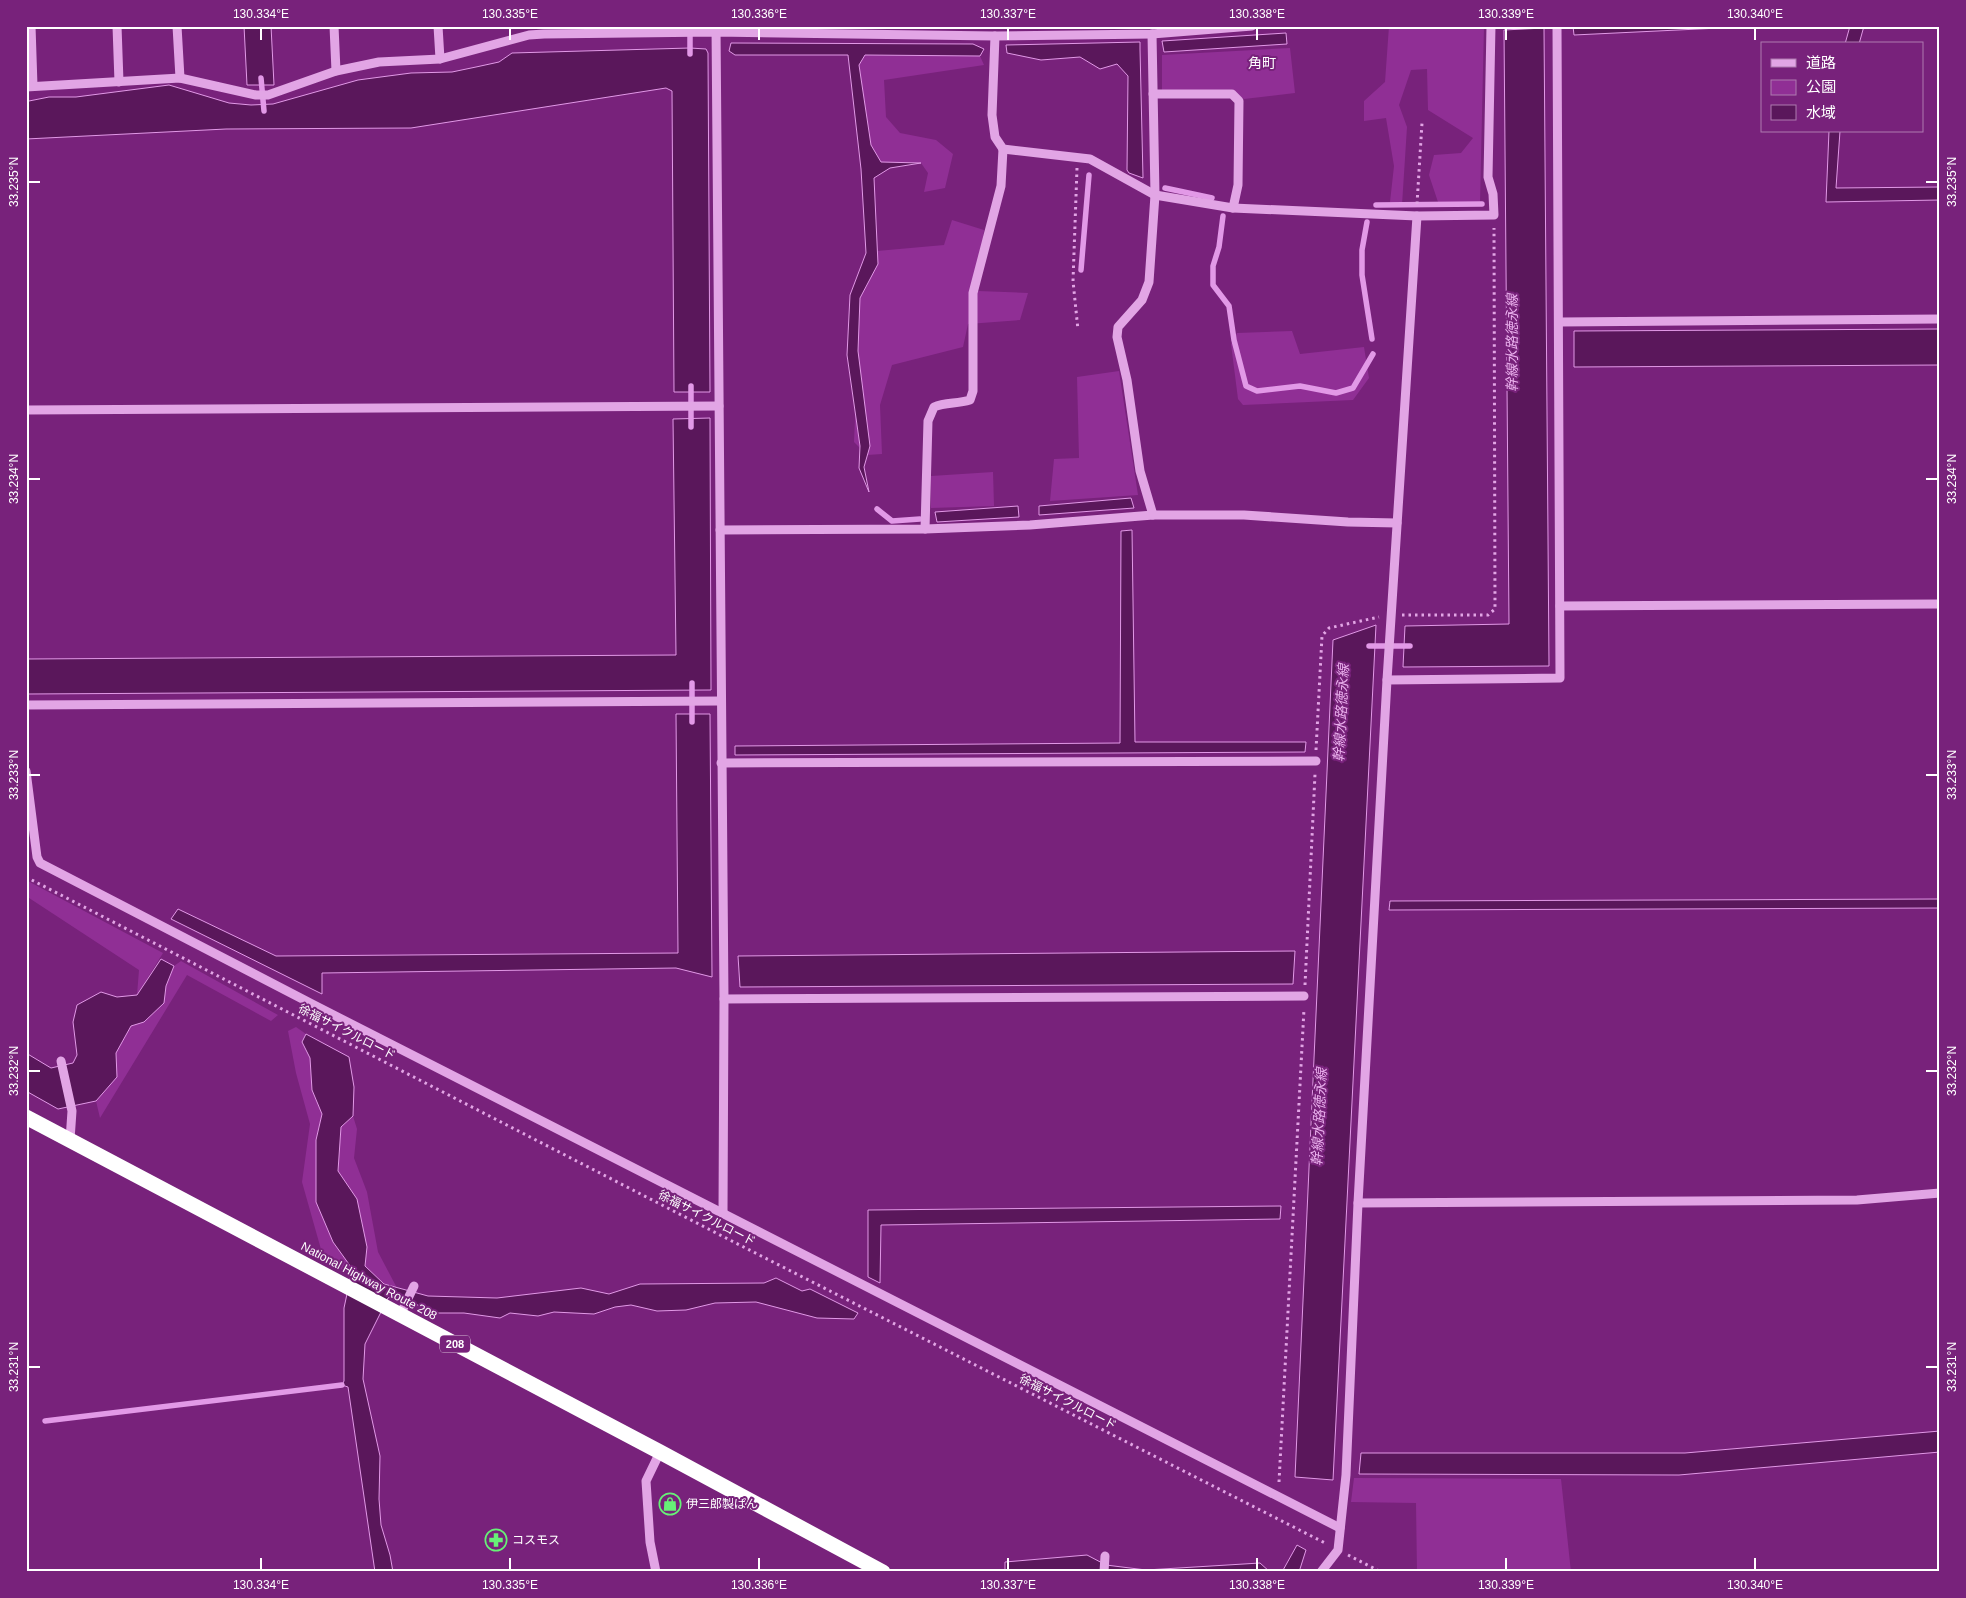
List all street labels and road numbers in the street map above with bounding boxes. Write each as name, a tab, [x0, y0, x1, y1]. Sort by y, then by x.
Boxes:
street label: 徐福サイクルロード	[296, 1001, 398, 1063]
street label: 徐福サイクルロード	[656, 1187, 758, 1249]
street label: National Highway Route 208	[299, 1239, 440, 1323]
road number: 208	[440, 1336, 470, 1352]
street label: 徐福サイクルロード	[1017, 1371, 1119, 1433]

